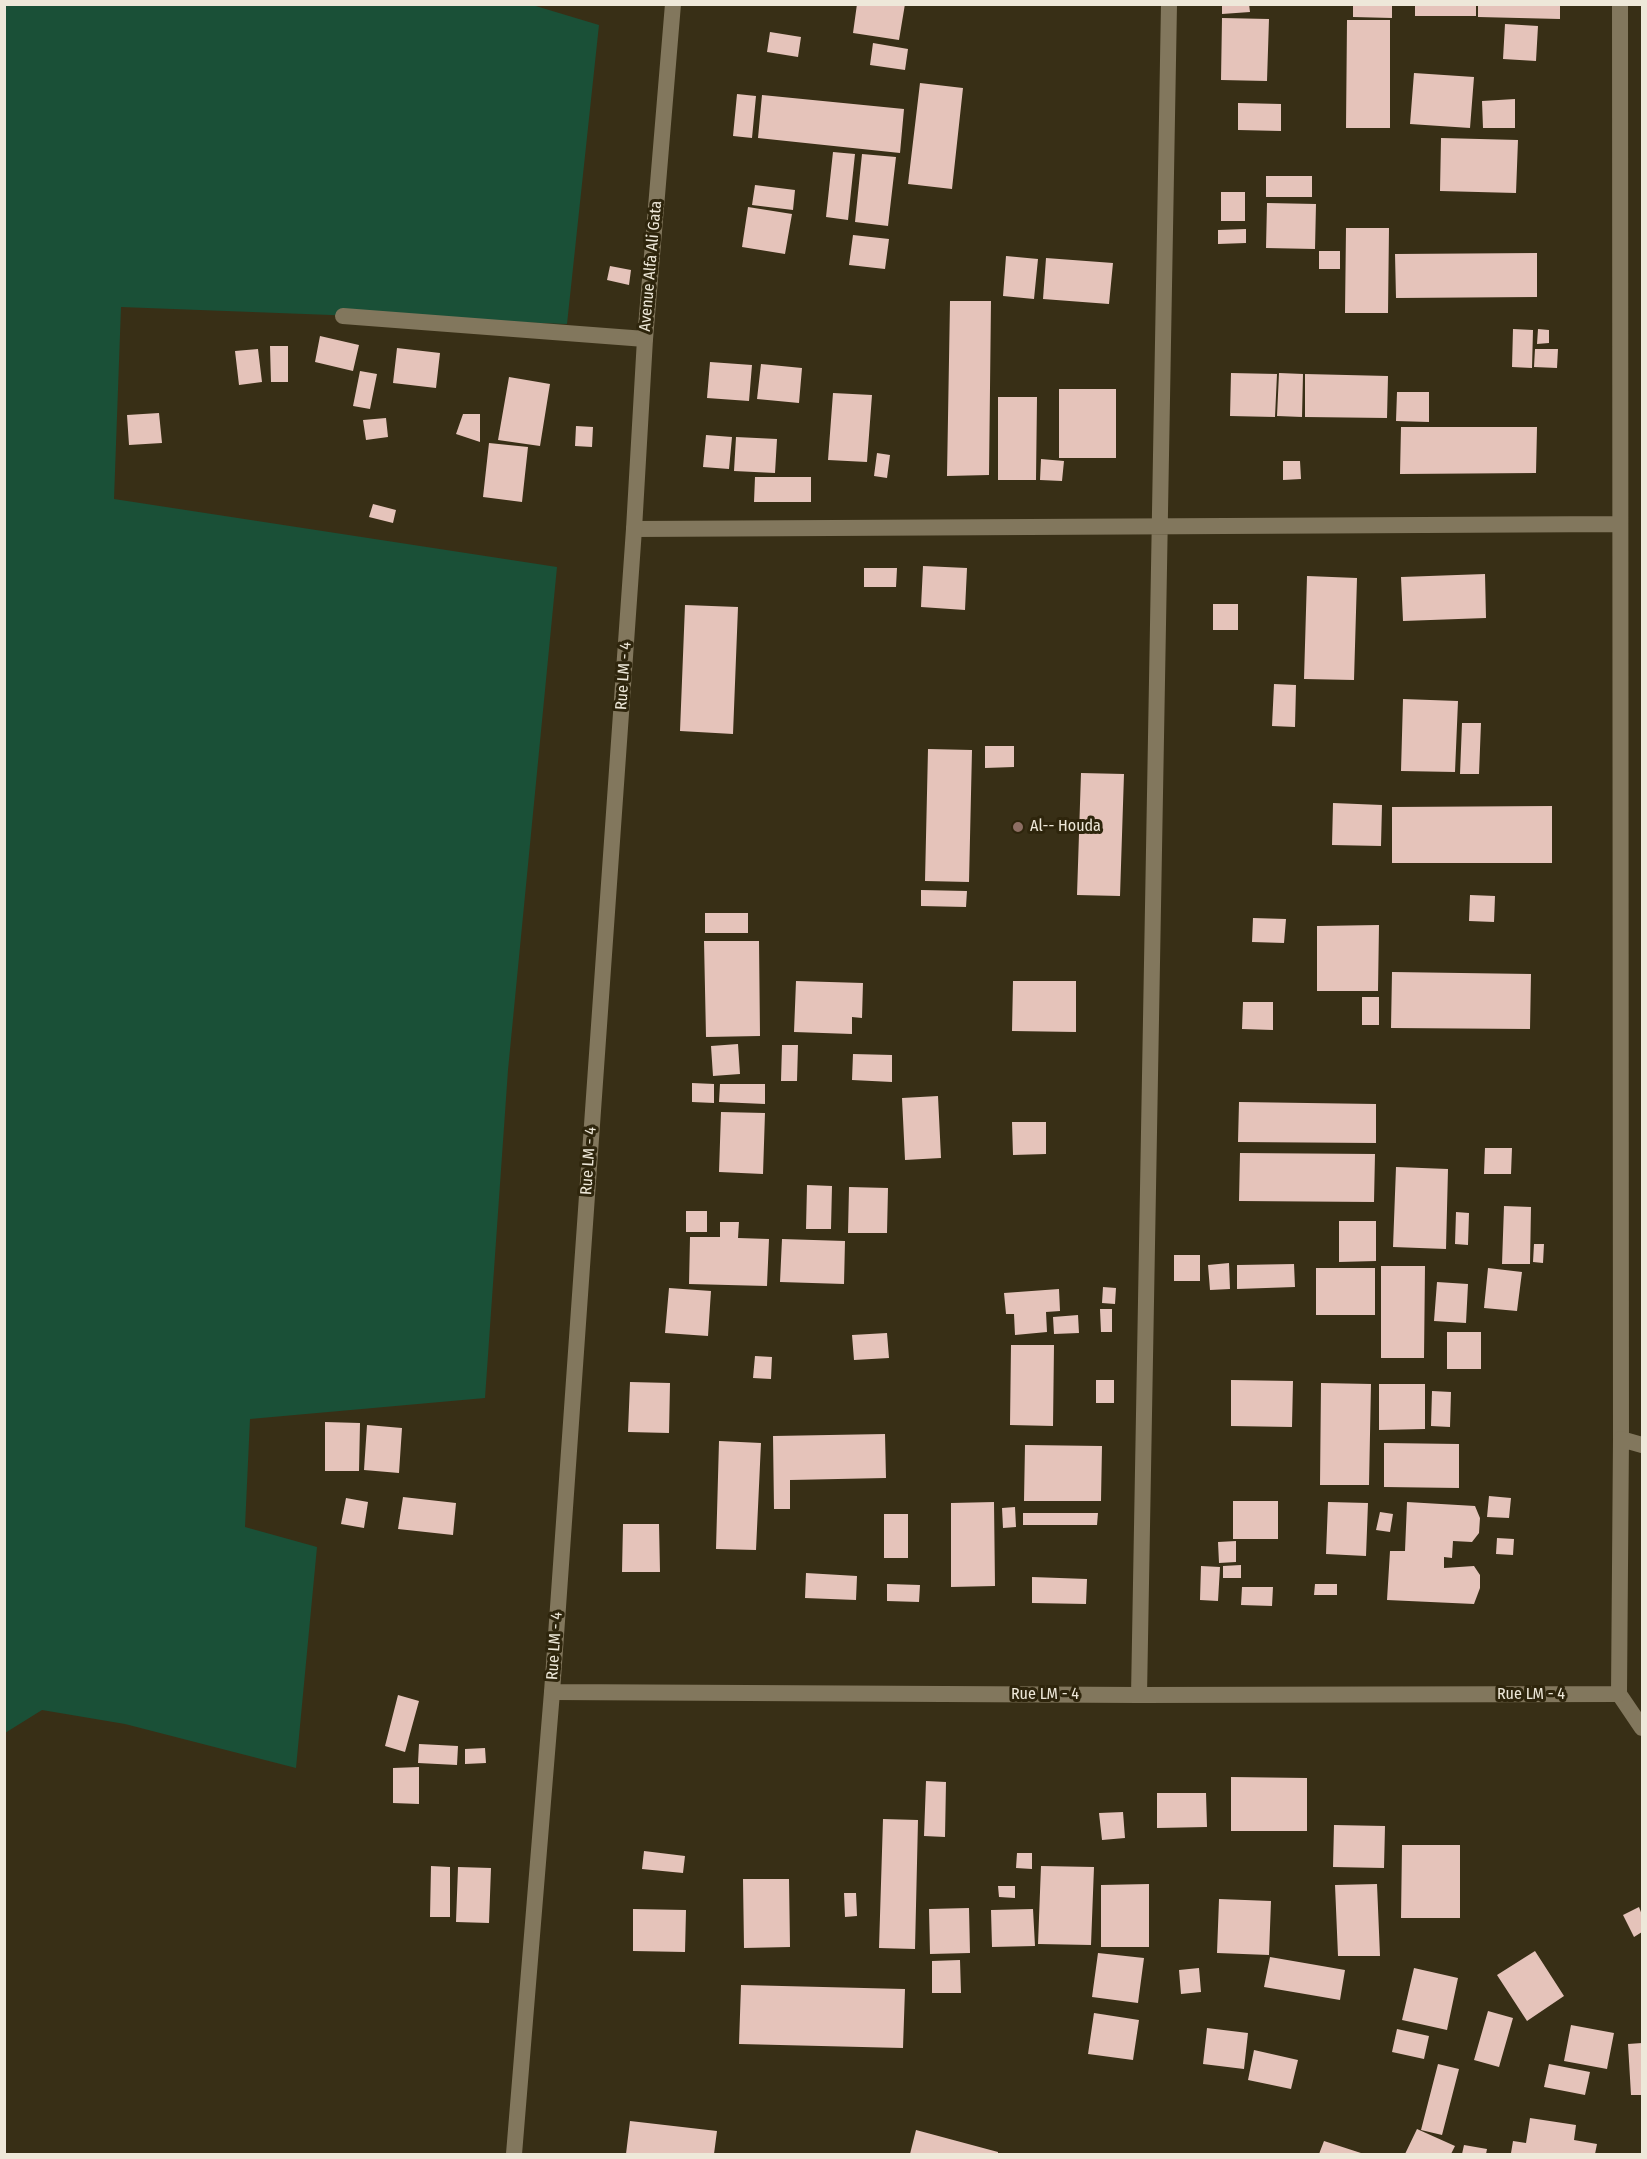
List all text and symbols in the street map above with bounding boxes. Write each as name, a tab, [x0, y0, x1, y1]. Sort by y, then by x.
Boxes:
street label: Avenue Alfa Ali Gata	[636, 200, 666, 332]
street label: Rue LM - 4	[612, 641, 636, 711]
place label: Al-- Houda	[1030, 817, 1101, 837]
marker: Al-- Houda	[1011, 820, 1025, 834]
street label: Rue LM - 4	[577, 1126, 601, 1196]
street label: Rue LM - 4	[543, 1611, 567, 1681]
street label: Rue LM - 4	[1011, 1685, 1079, 1705]
street label: Rue LM - 4	[1497, 1685, 1565, 1705]

